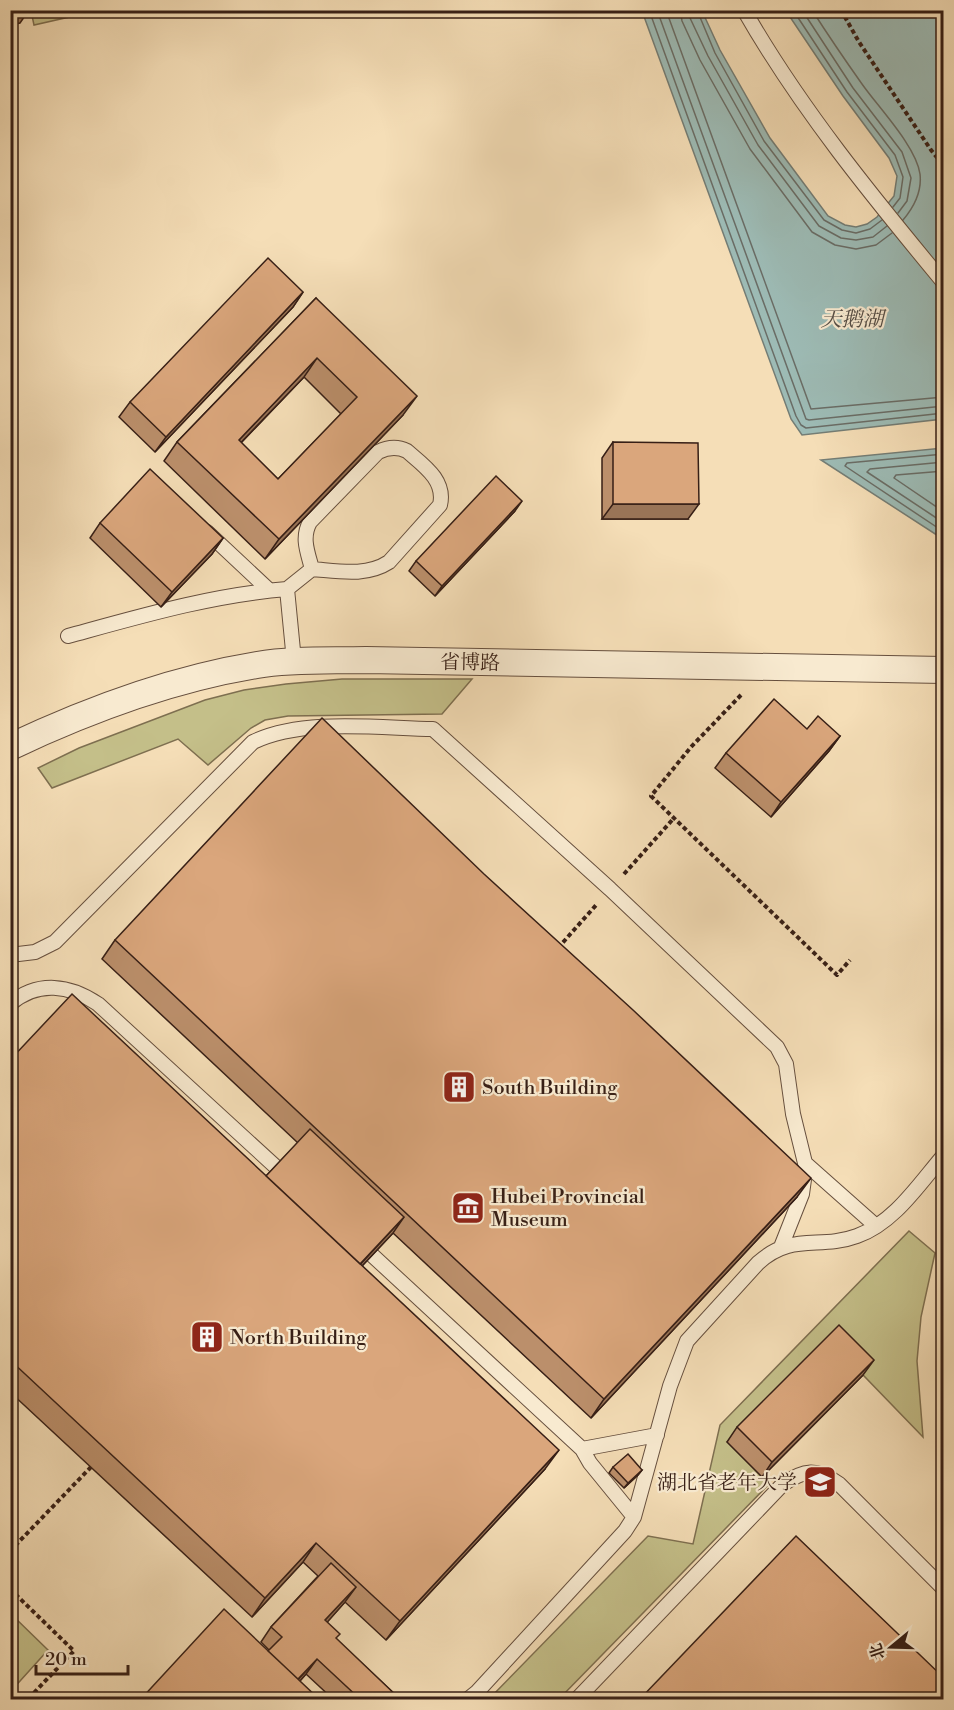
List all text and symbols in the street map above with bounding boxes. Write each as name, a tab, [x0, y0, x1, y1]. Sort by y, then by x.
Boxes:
water label: 天鹅湖	[821, 307, 887, 333]
street label: 省博路	[440, 650, 500, 677]
building icon: South Building	[441, 1069, 477, 1105]
place label: South Building	[482, 1076, 618, 1101]
place label: Hubei Provincial Museum	[491, 1185, 645, 1233]
museum icon: Hubei Provincial Museum	[450, 1190, 486, 1226]
building icon: North Building	[189, 1319, 225, 1355]
place label: North Building	[230, 1326, 367, 1351]
school or university icon: 湖北省老年大学	[802, 1464, 838, 1500]
place label: 湖北省老年大学	[657, 1471, 797, 1496]
north arrow	[861, 1617, 921, 1677]
scale bar	[36, 1638, 128, 1676]
text: 北	[866, 1641, 890, 1662]
text: 20 m	[45, 1648, 87, 1671]

